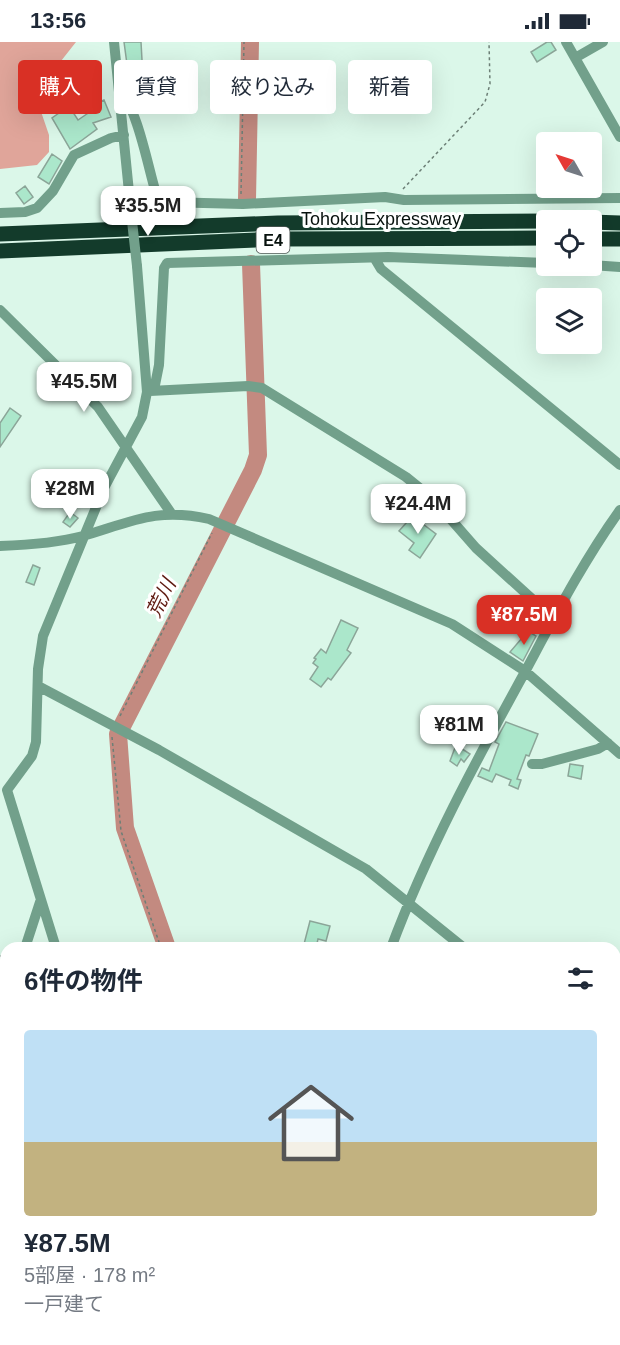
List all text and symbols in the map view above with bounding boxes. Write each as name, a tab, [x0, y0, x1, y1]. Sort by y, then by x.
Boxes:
text: 13:56	[30, 8, 86, 33]
chip: 購入	[18, 60, 102, 114]
chip: 賃貸	[114, 60, 198, 114]
chip: 絞り込み	[210, 60, 336, 114]
chip: 新着	[348, 60, 432, 114]
north arrow	[536, 132, 602, 198]
map controls	[536, 132, 602, 354]
pin: ¥35.5M	[99, 186, 197, 237]
text: ¥35.5M	[115, 194, 181, 216]
street label: Tohoku Expressway	[301, 209, 461, 229]
button: locate	[536, 210, 602, 276]
road number: E4	[256, 227, 290, 253]
button: layers	[536, 288, 602, 354]
pin: ¥45.5M	[35, 362, 133, 413]
text: ¥45.5M	[51, 370, 117, 392]
pin: ¥28M	[34, 469, 106, 520]
text: ¥28M	[45, 477, 95, 499]
pin: ¥24.4M	[369, 484, 467, 535]
text: ¥24.4M	[385, 492, 451, 514]
water label: 荒川	[142, 573, 181, 621]
pin: ¥87.5M	[475, 595, 573, 646]
text: ¥87.5M	[491, 603, 557, 625]
pin: ¥81M	[423, 705, 495, 756]
text: ¥81M	[434, 713, 484, 735]
icon: filters	[564, 962, 597, 995]
text: 6件の物件	[24, 966, 142, 996]
icon: home	[257, 1069, 365, 1177]
text: ¥87.5M	[24, 1228, 111, 1258]
text: 5部屋 · 178 m²	[24, 1264, 155, 1286]
text: 一戸建て	[24, 1293, 104, 1315]

